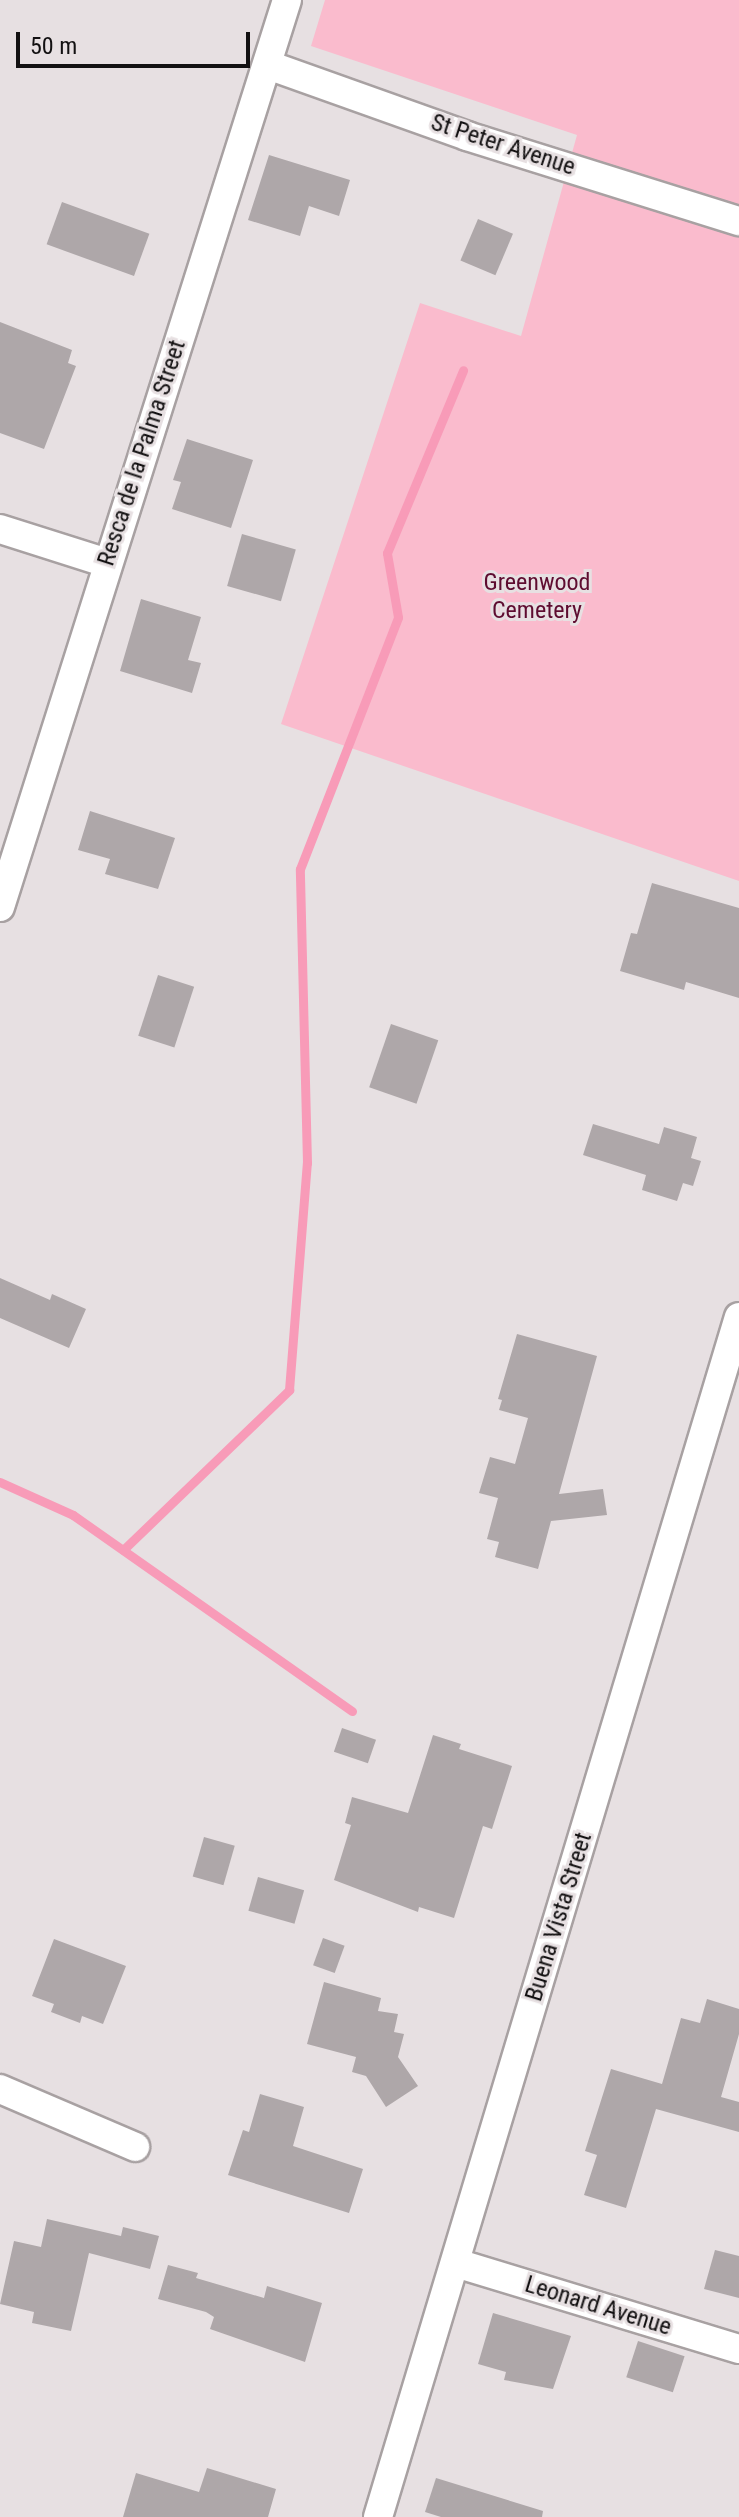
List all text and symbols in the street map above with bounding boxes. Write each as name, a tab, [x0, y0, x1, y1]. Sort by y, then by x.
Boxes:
scale bar	[20, 16, 254, 66]
text: 50 m	[30, 32, 77, 60]
street label: St Peter Avenue	[427, 108, 579, 182]
street label: Resca de la Palma Street	[92, 336, 192, 570]
park label: Greenwood Cemetery	[484, 569, 590, 625]
street label: Buena Vista Street	[520, 1829, 598, 2005]
street label: Leonard Avenue	[521, 2270, 675, 2342]

